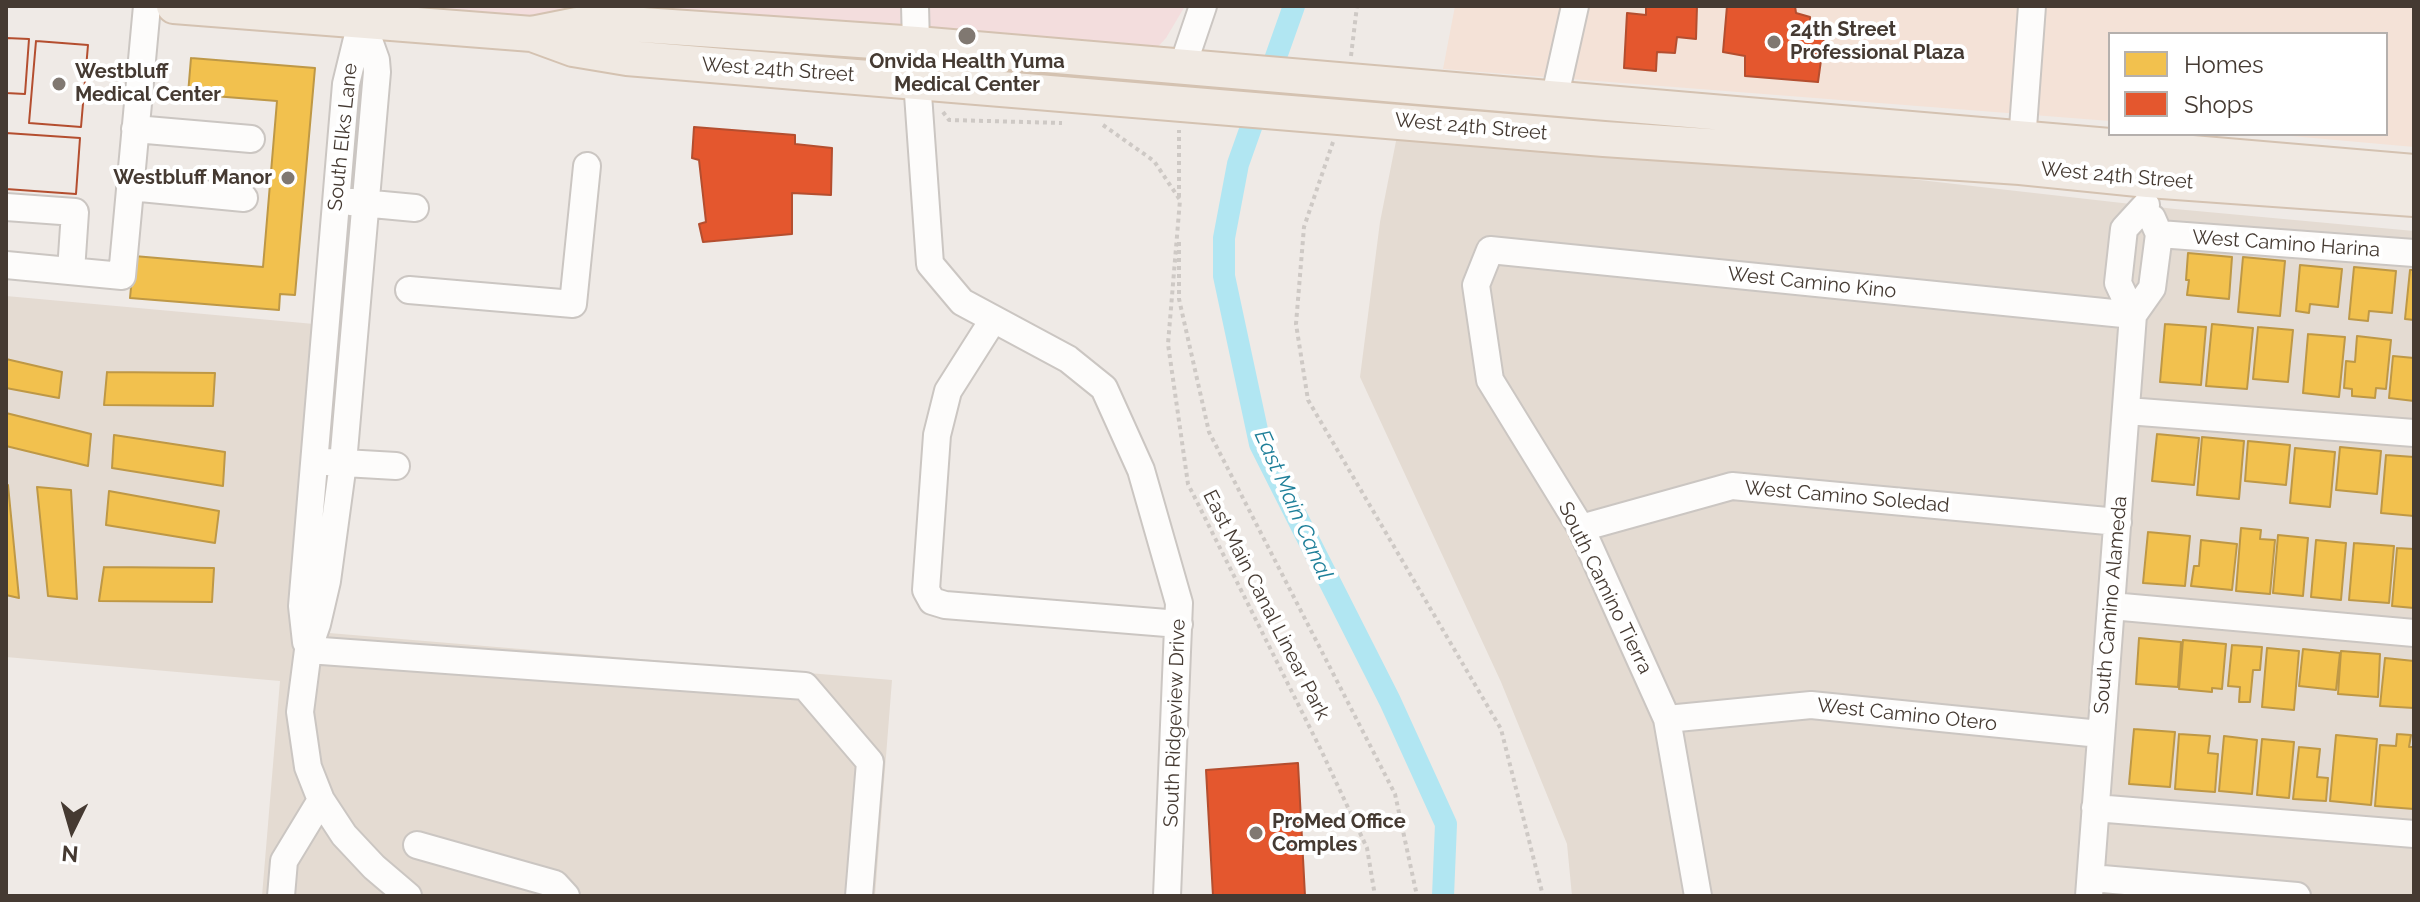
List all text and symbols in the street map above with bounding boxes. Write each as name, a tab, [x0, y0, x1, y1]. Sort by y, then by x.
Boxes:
place label: 24th Street Professional Plaza	[1790, 18, 1965, 65]
marker: Onvida Health Yuma Medical Center	[956, 25, 978, 47]
legend	[2108, 32, 2388, 136]
marker: 24th Street Professional Plaza	[1765, 33, 1783, 51]
place label: Onvida Health Yuma Medical Center	[869, 50, 1065, 97]
text: Homes	[2184, 50, 2264, 79]
street label: West 24th Street	[701, 53, 855, 87]
place label: Westbluff Medical Center	[75, 60, 221, 107]
street label: South Elks Lane	[323, 62, 363, 212]
marker: Westbluff Medical Center	[50, 75, 68, 93]
text: Shops	[2184, 90, 2253, 119]
street label: West 24th Street	[1394, 108, 1548, 146]
street label: West 24th Street	[2040, 157, 2194, 195]
place label: Westbluff Manor	[113, 166, 272, 190]
marker: Westbluff Manor	[279, 169, 297, 187]
street label: West Camino Harina	[2191, 225, 2381, 263]
street label: West Camino Kino	[1726, 262, 1898, 304]
water label: East Main Canal	[1248, 426, 1338, 584]
street label: West Camino Soledad	[1743, 476, 1951, 518]
street label: East Main Canal Linear Park	[1197, 486, 1335, 724]
street label: South Camino Alameda	[2090, 495, 2132, 715]
street label: South Camino Tierra	[1553, 498, 1657, 678]
street label: South Ridgeview Drive	[1159, 618, 1191, 828]
street label: West Camino Otero	[1816, 694, 1998, 736]
north arrow	[32, 790, 112, 870]
place label: ProMed Office Comples	[1272, 810, 1406, 857]
marker: ProMed Office Comples	[1247, 824, 1265, 842]
text: N	[60, 840, 79, 868]

